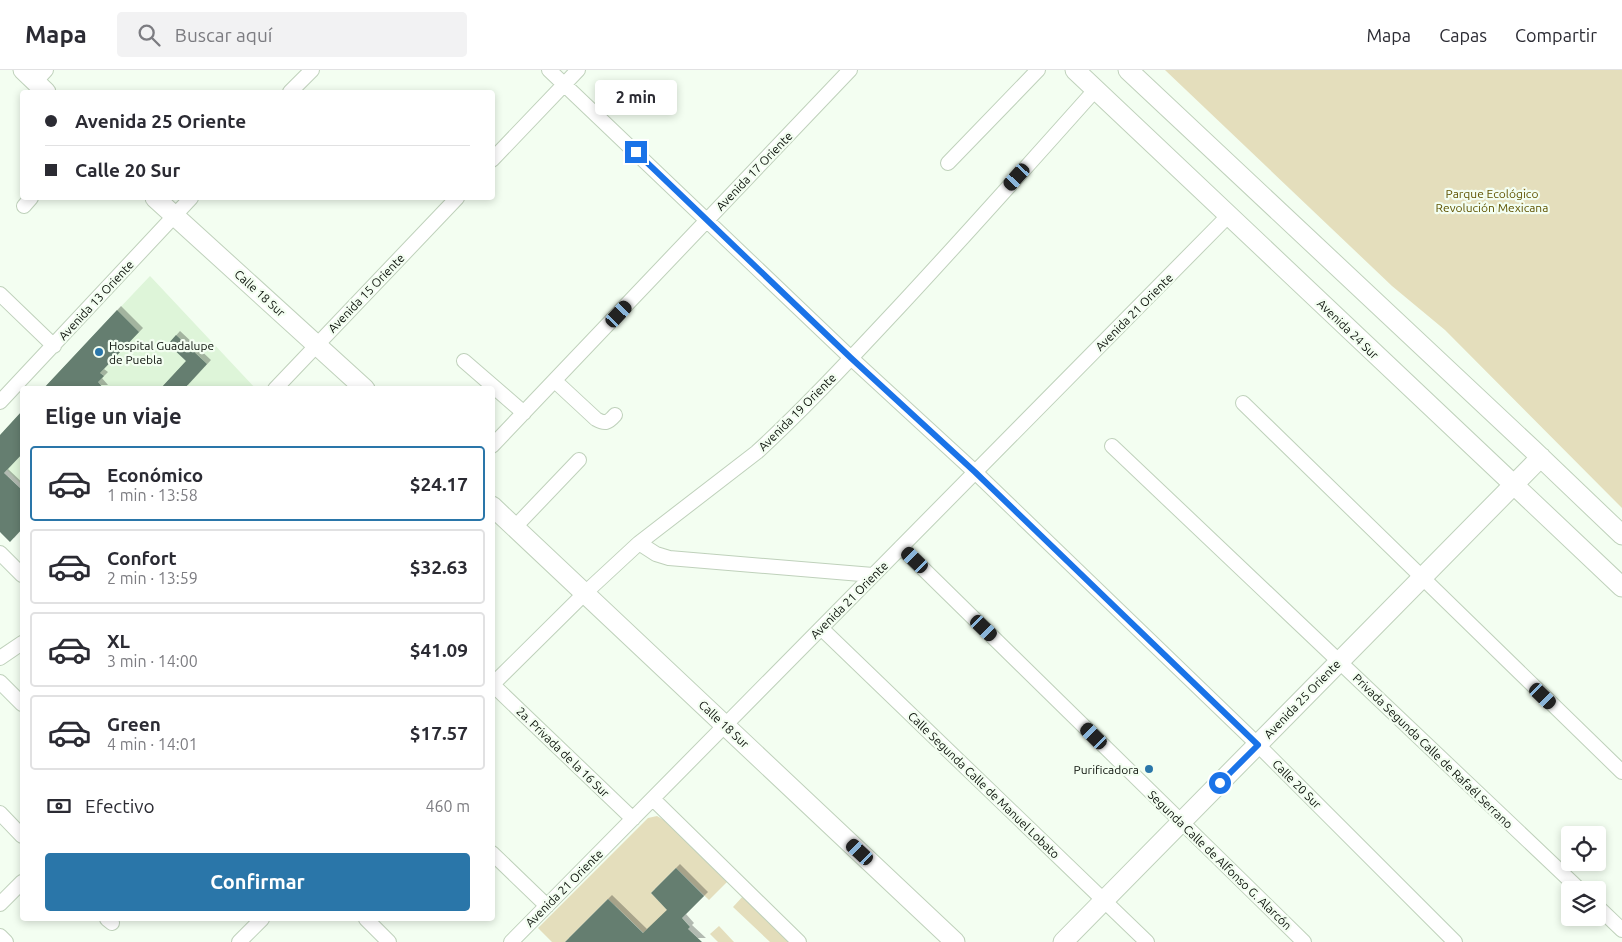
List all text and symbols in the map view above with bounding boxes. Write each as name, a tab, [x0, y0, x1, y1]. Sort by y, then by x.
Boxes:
search box	[117, 12, 467, 57]
text: Mapa	[25, 21, 87, 48]
icon: search	[135, 21, 163, 49]
text: Buscar aquí	[175, 24, 272, 46]
text: Mapa	[1366, 25, 1411, 45]
text: Capas	[1439, 25, 1487, 45]
text: Compartir	[1515, 25, 1597, 45]
callout: 2 min	[595, 79, 677, 114]
text: 2 min	[616, 88, 656, 106]
text: Avenida 25 Oriente	[75, 110, 246, 132]
street label: Avenida 17 Oriente	[713, 129, 795, 213]
route end	[625, 141, 647, 163]
text: Calle 20 Sur	[75, 159, 180, 181]
car	[1001, 161, 1032, 193]
park label: Parque Ecológico Revolución Mexicana	[1436, 187, 1548, 214]
street label: Avenida 15 Oriente	[325, 251, 407, 335]
street label: Avenida 13 Oriente	[56, 258, 136, 342]
street label: Calle 18 Sur	[232, 267, 288, 319]
street label: Avenida 21 Oriente	[1093, 271, 1175, 353]
street label: Avenida 24 Sur	[1315, 297, 1382, 362]
car	[603, 298, 634, 330]
place label: Hospital Guadalupe de Puebla	[109, 339, 214, 366]
marker: Hospital Guadalupe de Puebla	[93, 346, 105, 358]
street label: Avenida 19 Oriente	[756, 371, 838, 453]
text: Elige un viaje	[45, 403, 182, 428]
icon: car	[47, 461, 92, 506]
text: Económico	[107, 464, 203, 486]
text: $24.17	[410, 473, 468, 495]
text: 1 min · 13:58	[107, 486, 198, 504]
icon: car	[47, 544, 92, 589]
car	[898, 544, 931, 576]
text: Confort	[107, 547, 177, 569]
text: $32.63	[410, 556, 468, 578]
street label: Avenida 21 Oriente	[808, 559, 890, 641]
text: 2 min · 13:59	[107, 569, 198, 587]
car	[967, 612, 1000, 644]
icon: car	[47, 627, 92, 672]
text: XL	[107, 630, 130, 652]
text: $41.09	[410, 639, 468, 661]
text: 3 min · 14:00	[107, 652, 198, 670]
street label: Avenida 25 Oriente	[1261, 657, 1343, 741]
street label: Privada Segunda Calle de Rafaél Serrano	[1351, 671, 1515, 831]
car	[1527, 680, 1559, 712]
street label: Calle 18 Sur	[696, 698, 752, 751]
street label: 2a. Privada de la 16 Sur	[514, 704, 612, 800]
street label: Calle Segunda Calle de Manuel Lobato	[906, 709, 1062, 861]
icon: car	[47, 710, 92, 755]
text: Green	[107, 713, 161, 735]
car	[1078, 720, 1109, 752]
text: $17.57	[410, 722, 468, 744]
text: 4 min · 14:01	[107, 735, 198, 753]
street label: Calle 20 Sur	[1270, 757, 1324, 811]
place label: Purificadora	[1074, 763, 1139, 776]
marker: Purificadora	[1143, 763, 1155, 775]
route start	[1209, 772, 1231, 794]
street label: Segunda Calle de Alfonso G. Alarcón	[1146, 788, 1294, 932]
icon: cash	[45, 792, 73, 820]
text: Efectivo	[85, 795, 155, 817]
text: 460 m	[425, 797, 470, 815]
map controls	[1561, 826, 1606, 926]
button: locate	[1561, 826, 1606, 871]
car	[843, 836, 876, 868]
street label: Avenida 21 Oriente	[523, 847, 605, 929]
button: Confirmar	[45, 853, 470, 911]
button: layers	[1561, 881, 1606, 926]

